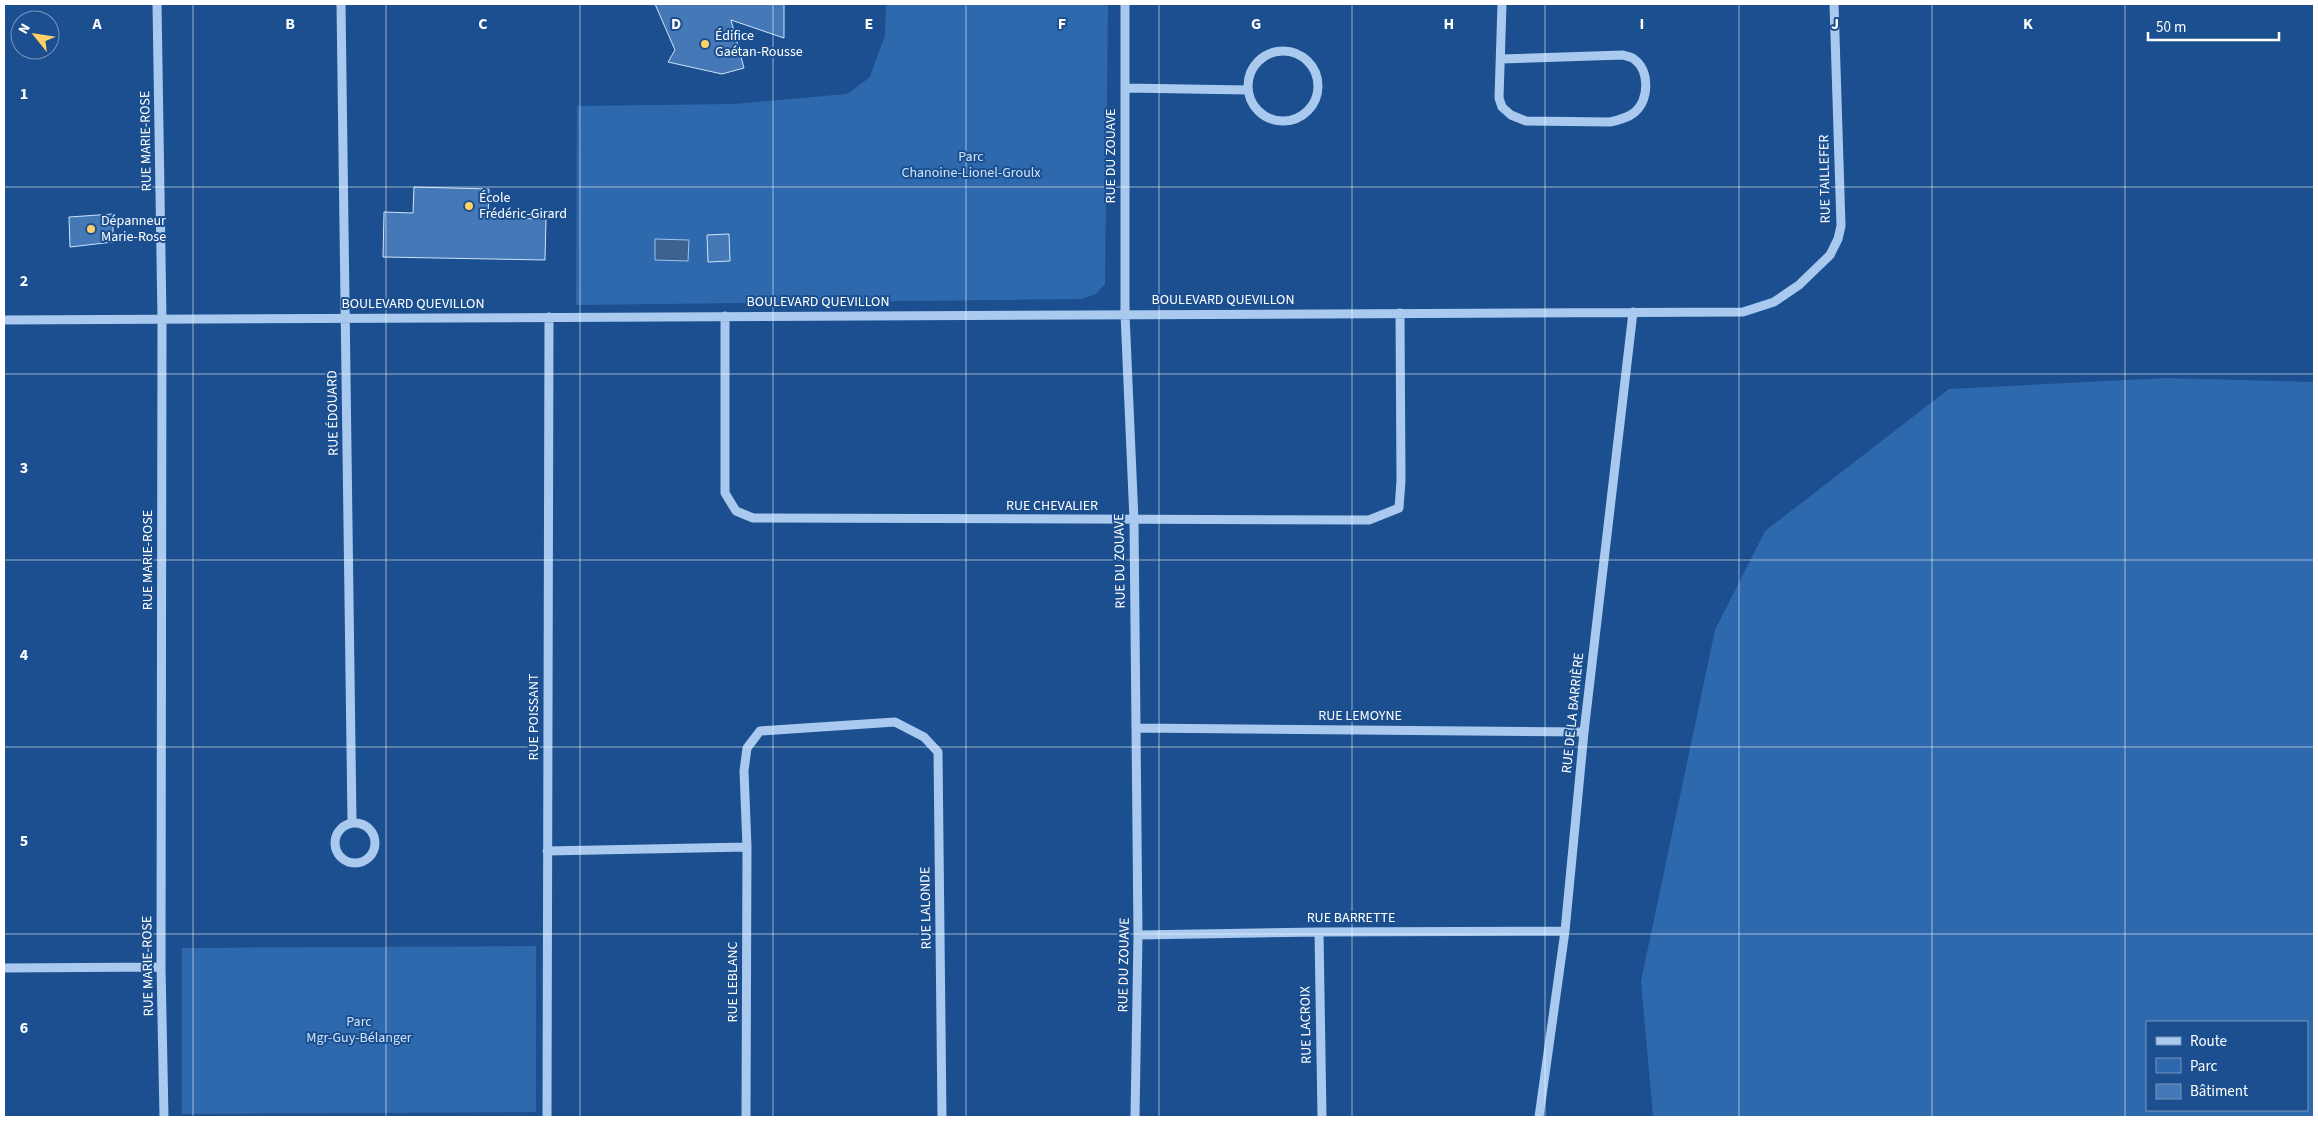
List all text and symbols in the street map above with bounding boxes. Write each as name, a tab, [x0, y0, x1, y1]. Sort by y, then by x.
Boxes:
north arrow	[10, 10, 60, 60]
scale bar	[2148, 10, 2279, 42]
text: A	[91, 13, 102, 35]
text: B	[285, 13, 295, 35]
text: C	[478, 13, 488, 35]
text: D	[671, 13, 681, 35]
text: E	[865, 13, 873, 35]
text: F	[1058, 13, 1066, 35]
text: G	[1251, 13, 1261, 35]
text: H	[1444, 13, 1454, 35]
text: I	[1640, 13, 1644, 35]
text: J	[1831, 13, 1839, 35]
text: K	[2023, 13, 2033, 35]
text: 50 m	[2156, 17, 2186, 38]
text: N	[14, 20, 36, 38]
place label: Édifice Gaétan-Rousse	[715, 26, 803, 62]
marker: Édifice Gaétan-Rousse	[699, 38, 711, 50]
text: 1	[20, 83, 28, 105]
street label: RUE MARIE-ROSE	[135, 91, 157, 191]
street label: RUE DU ZOUAVE	[1101, 109, 1121, 203]
street label: RUE TAILLEFER	[1814, 134, 1836, 223]
park label: Parc Chanoine-Lionel-Groulx	[901, 147, 1041, 183]
place label: École Frédéric-Girard	[479, 188, 567, 224]
marker: École Frédéric-Girard	[463, 200, 475, 212]
place label: Dépanneur Marie-Rose	[101, 211, 166, 247]
marker: Dépanneur Marie-Rose	[85, 223, 97, 235]
text: 2	[20, 270, 28, 292]
street label: BOULEVARD QUEVILLON	[1152, 290, 1294, 310]
street label: BOULEVARD QUEVILLON	[747, 292, 889, 312]
street label: BOULEVARD QUEVILLON	[342, 294, 484, 314]
street label: RUE ÉDOUARD	[322, 370, 344, 456]
text: 3	[20, 457, 28, 479]
street label: RUE CHEVALIER	[1006, 496, 1098, 516]
street label: RUE MARIE-ROSE	[138, 510, 158, 610]
street label: RUE DU ZOUAVE	[1109, 513, 1131, 609]
text: 4	[20, 644, 29, 666]
street label: RUE DE LA BARRIÈRE	[1557, 652, 1589, 774]
street label: RUE POISSANT	[524, 673, 544, 761]
street label: RUE LEMOYNE	[1318, 706, 1402, 726]
text: 5	[20, 830, 28, 852]
street label: RUE LALONDE	[915, 867, 937, 949]
street label: RUE BARRETTE	[1307, 908, 1395, 928]
street label: RUE MARIE-ROSE	[137, 916, 159, 1016]
street label: RUE DU ZOUAVE	[1113, 917, 1135, 1013]
street label: RUE LEBLANC	[723, 941, 743, 1023]
street label: RUE LACROIX	[1295, 986, 1317, 1064]
park label: Parc Mgr-Guy-Bélanger	[306, 1012, 412, 1048]
text: 6	[20, 1017, 28, 1039]
legend	[2146, 1021, 2308, 1111]
text: Route	[2190, 1031, 2227, 1052]
text: Parc	[2190, 1056, 2217, 1077]
text: Bâtiment	[2190, 1081, 2248, 1102]

